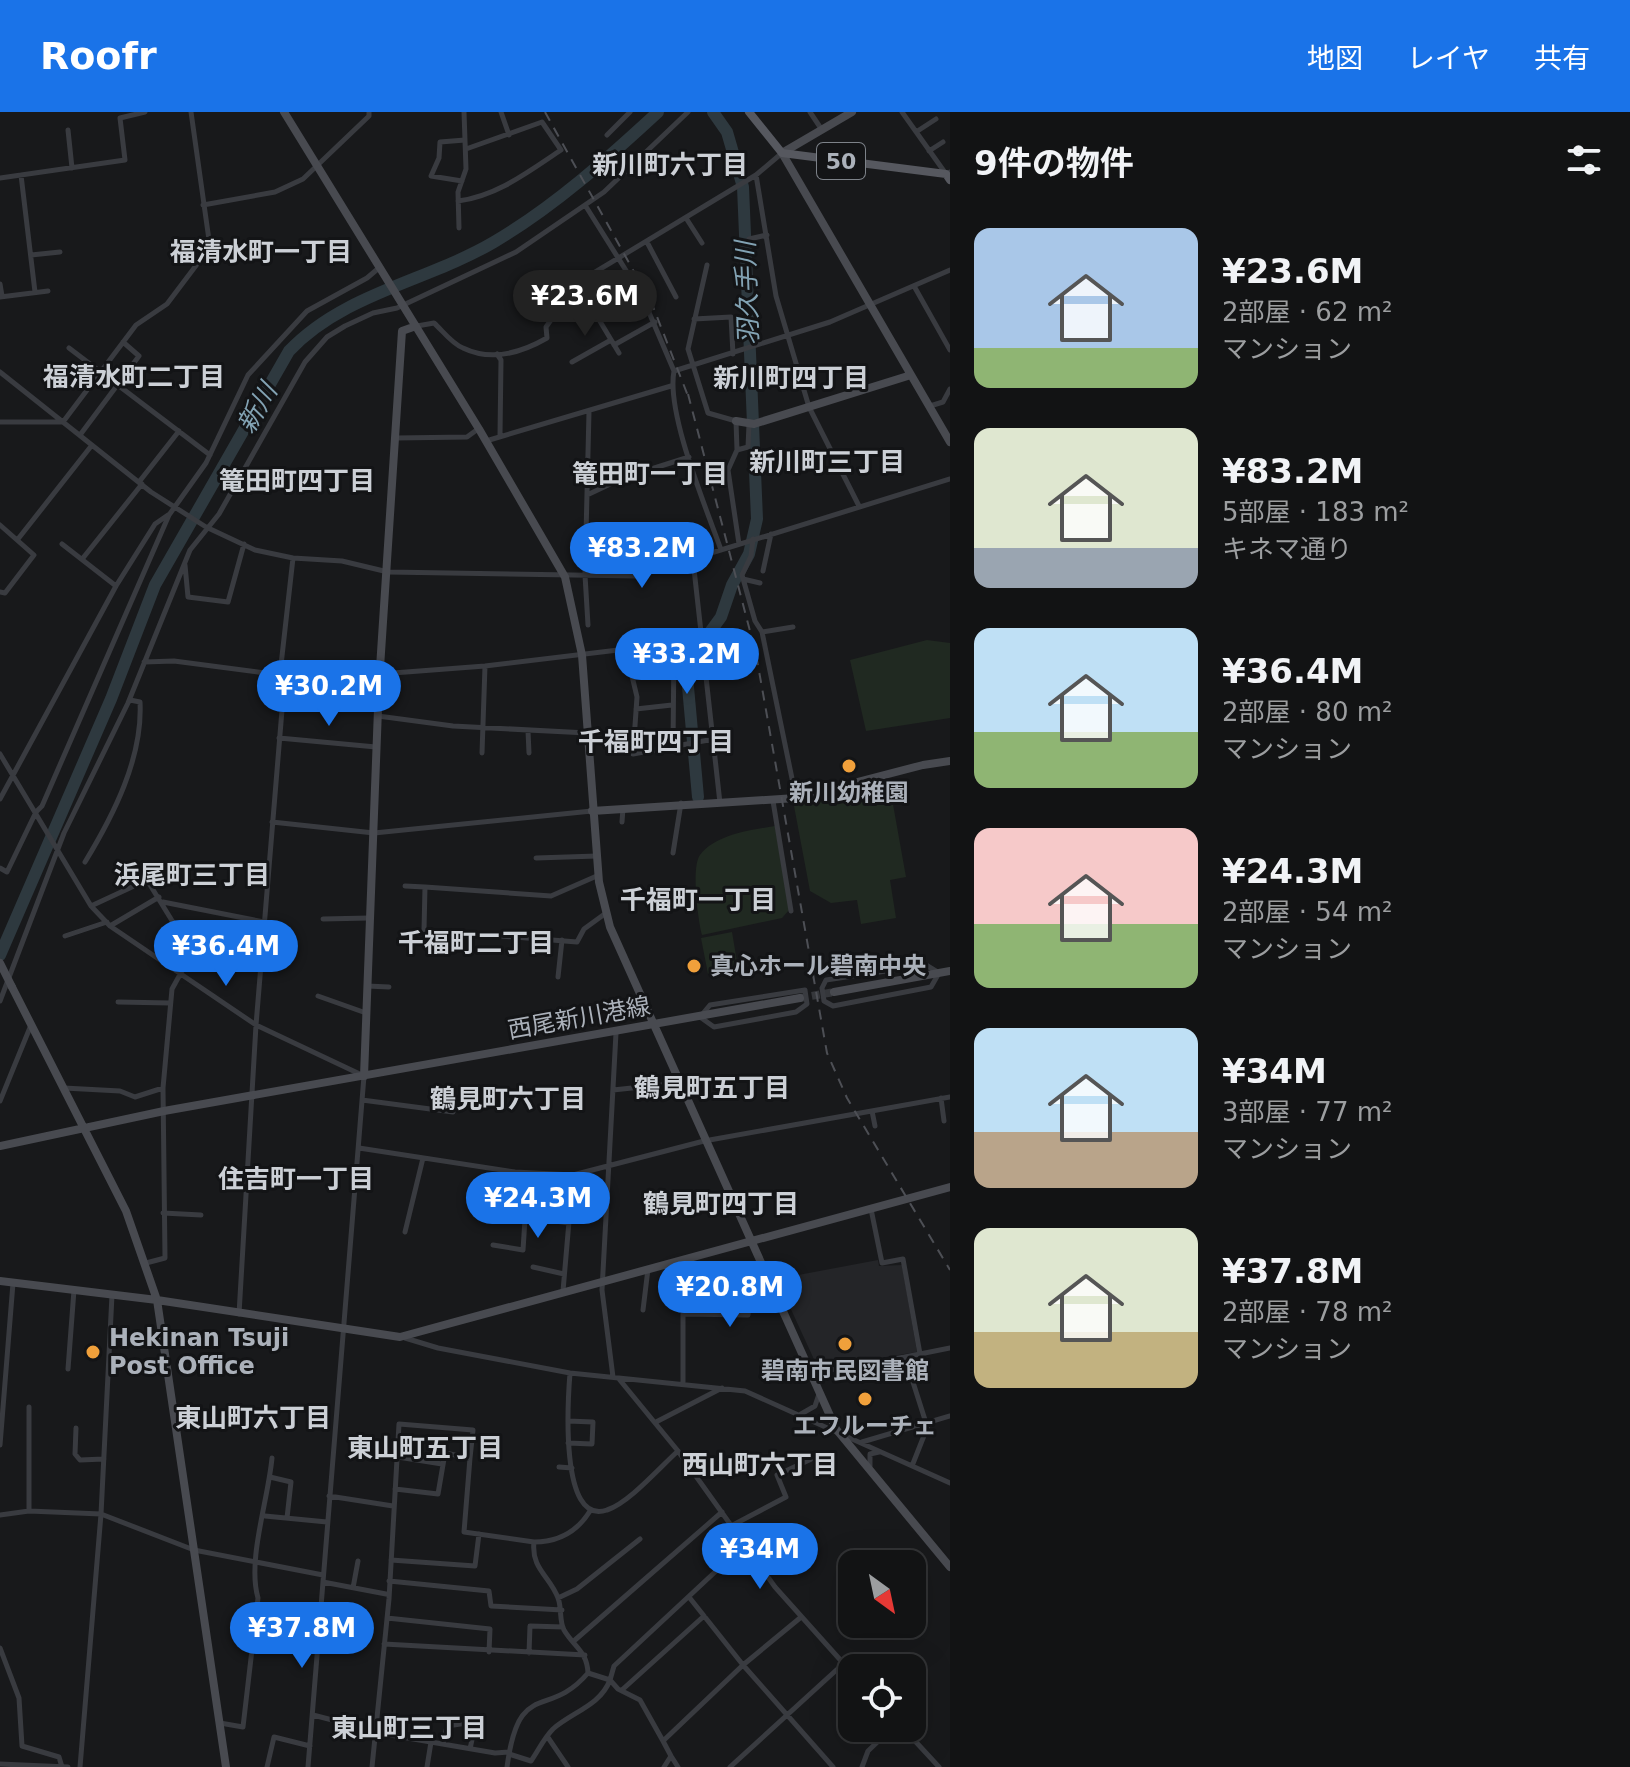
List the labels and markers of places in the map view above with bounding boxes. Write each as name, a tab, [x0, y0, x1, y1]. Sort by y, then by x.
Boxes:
pin: ¥23.6M	[520, 270, 650, 338]
pin: ¥83.2M	[577, 522, 707, 590]
pin: ¥33.2M	[622, 628, 752, 696]
pin: ¥30.2M	[264, 660, 394, 728]
marker: 新川幼稚園	[840, 757, 858, 775]
place label: 新川幼稚園	[789, 779, 909, 807]
pin: ¥36.4M	[161, 920, 291, 988]
place label: 真心ホール碧南中央	[710, 952, 926, 980]
marker: 真心ホール碧南中央	[685, 957, 703, 975]
pin: ¥24.3M	[473, 1172, 603, 1240]
pin: ¥20.8M	[665, 1261, 795, 1329]
place label: Hekinan Tsuji Post Office	[109, 1324, 289, 1380]
marker: 碧南市民図書館	[836, 1335, 854, 1353]
marker: Hekinan Tsuji Post Office	[84, 1343, 102, 1361]
place label: 碧南市民図書館	[761, 1357, 929, 1385]
marker: エフルーチェ	[856, 1390, 874, 1408]
place label: エフルーチェ	[793, 1412, 937, 1440]
pin: ¥34M	[713, 1523, 807, 1591]
pin: ¥37.8M	[237, 1602, 367, 1670]

